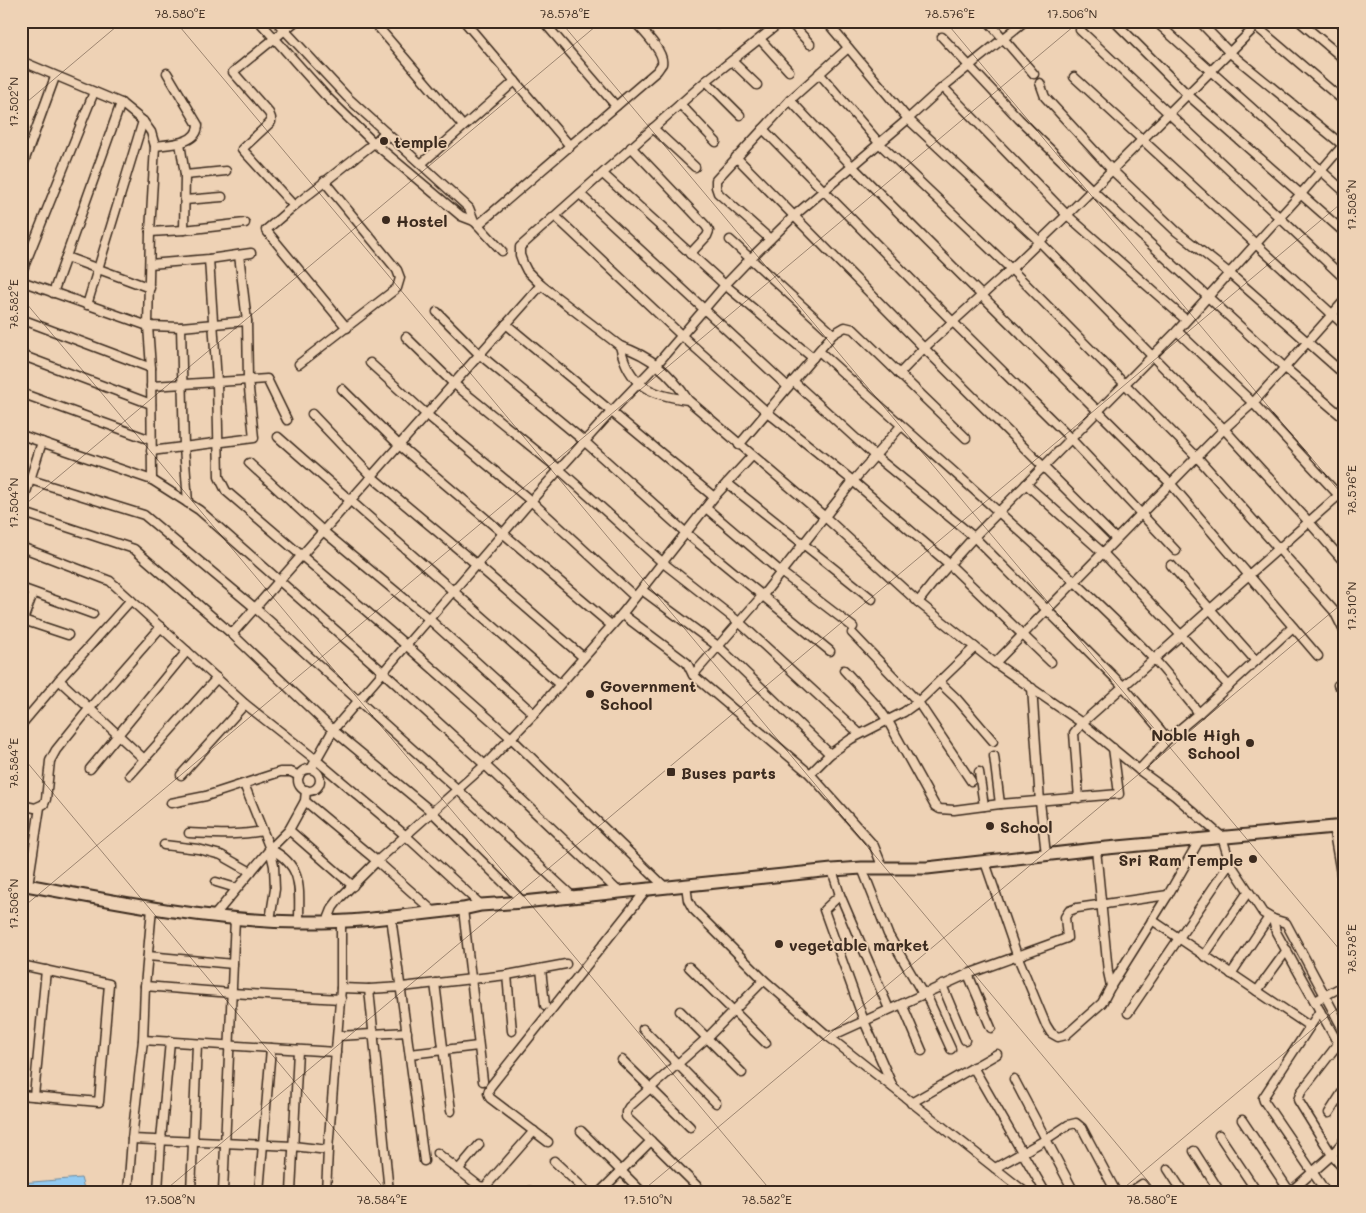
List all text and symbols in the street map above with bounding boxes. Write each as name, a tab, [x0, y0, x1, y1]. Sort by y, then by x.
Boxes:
text: 78.580°E	[155, 5, 205, 21]
text: 78.578°E	[540, 5, 590, 21]
text: 78.576°E	[925, 5, 975, 21]
text: 17.506°N	[1047, 5, 1097, 21]
text: 17.502°N	[5, 77, 21, 127]
place label: temple	[394, 131, 447, 152]
marker: temple	[378, 135, 390, 147]
text: 17.508°N	[1343, 180, 1359, 230]
place label: Hostel	[396, 210, 448, 231]
marker: Hostel	[380, 214, 392, 226]
text: 78.582°E	[5, 279, 21, 329]
text: 78.576°E	[1343, 465, 1359, 515]
text: 17.504°N	[5, 478, 21, 528]
text: 17.510°N	[1343, 582, 1359, 630]
place label: Government School	[600, 675, 696, 714]
marker: Government School	[584, 688, 596, 700]
place label: Noble High School	[1151, 724, 1240, 763]
marker: Noble High School	[1244, 737, 1256, 749]
text: 78.584°E	[5, 738, 21, 788]
place label: Buses parts	[681, 762, 776, 783]
marker: Buses parts	[665, 766, 677, 778]
place label: School	[1000, 816, 1053, 837]
marker: School	[984, 820, 996, 832]
place label: Sri Ram Temple	[1118, 849, 1243, 870]
marker: Sri Ram Temple	[1247, 853, 1259, 865]
text: 17.506°N	[5, 879, 21, 929]
text: 78.578°E	[1343, 924, 1359, 974]
place label: vegetable market	[789, 934, 929, 955]
marker: vegetable market	[773, 938, 785, 950]
text: 17.508°N	[145, 1191, 195, 1207]
text: 78.584°E	[357, 1191, 407, 1207]
text: 17.510°N	[624, 1191, 672, 1207]
text: 78.582°E	[742, 1191, 792, 1207]
text: 78.580°E	[1127, 1191, 1177, 1207]

